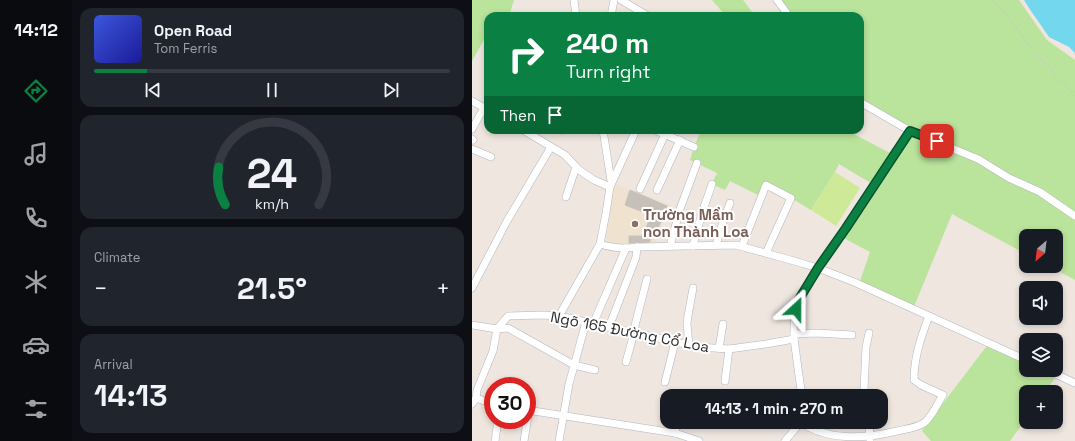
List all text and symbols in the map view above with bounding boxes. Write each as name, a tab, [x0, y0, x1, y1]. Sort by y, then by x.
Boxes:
text: 14:12	[14, 18, 58, 41]
text: Open Road	[154, 21, 232, 40]
text: 240 m	[566, 25, 649, 61]
icon: right	[500, 28, 552, 80]
text: Tom Ferris	[154, 40, 217, 57]
text: Turn right	[566, 60, 650, 83]
icon: directions	[22, 77, 50, 105]
icon: previous	[142, 79, 164, 101]
icon: pause	[261, 79, 283, 101]
icon: next	[380, 79, 402, 101]
icon: arrive	[544, 104, 566, 126]
text: Then	[500, 106, 536, 125]
pin	[920, 124, 954, 158]
icon: arrive	[926, 130, 948, 152]
icon: music	[22, 140, 50, 168]
text: 24	[247, 147, 297, 200]
text: km/h	[255, 195, 289, 213]
icon: phone	[22, 204, 50, 232]
place label: Trường Mầm non Thành Loa	[643, 205, 749, 241]
marker: Trường Mầm non Thành Loa	[630, 219, 640, 229]
north arrow	[1019, 229, 1063, 273]
map controls	[1019, 229, 1063, 429]
text: Climate	[94, 249, 140, 266]
icon: climate	[22, 268, 50, 296]
text: 21.5°	[237, 269, 307, 308]
text: −	[94, 274, 108, 302]
text: +	[436, 274, 450, 302]
button: sound	[1019, 281, 1063, 325]
position arrow	[775, 288, 817, 330]
street label: Ngõ 165 Đường Cổ Loa	[549, 307, 711, 356]
icon: car	[22, 331, 50, 359]
button: layers	[1019, 333, 1063, 377]
text: Arrival	[94, 356, 133, 373]
text: 14:13	[94, 376, 167, 415]
speed limit sign: 30	[484, 377, 536, 429]
button: +	[1019, 385, 1063, 429]
icon: filters	[22, 395, 50, 423]
text: 14:13 · 1 min · 270 m	[705, 399, 843, 418]

